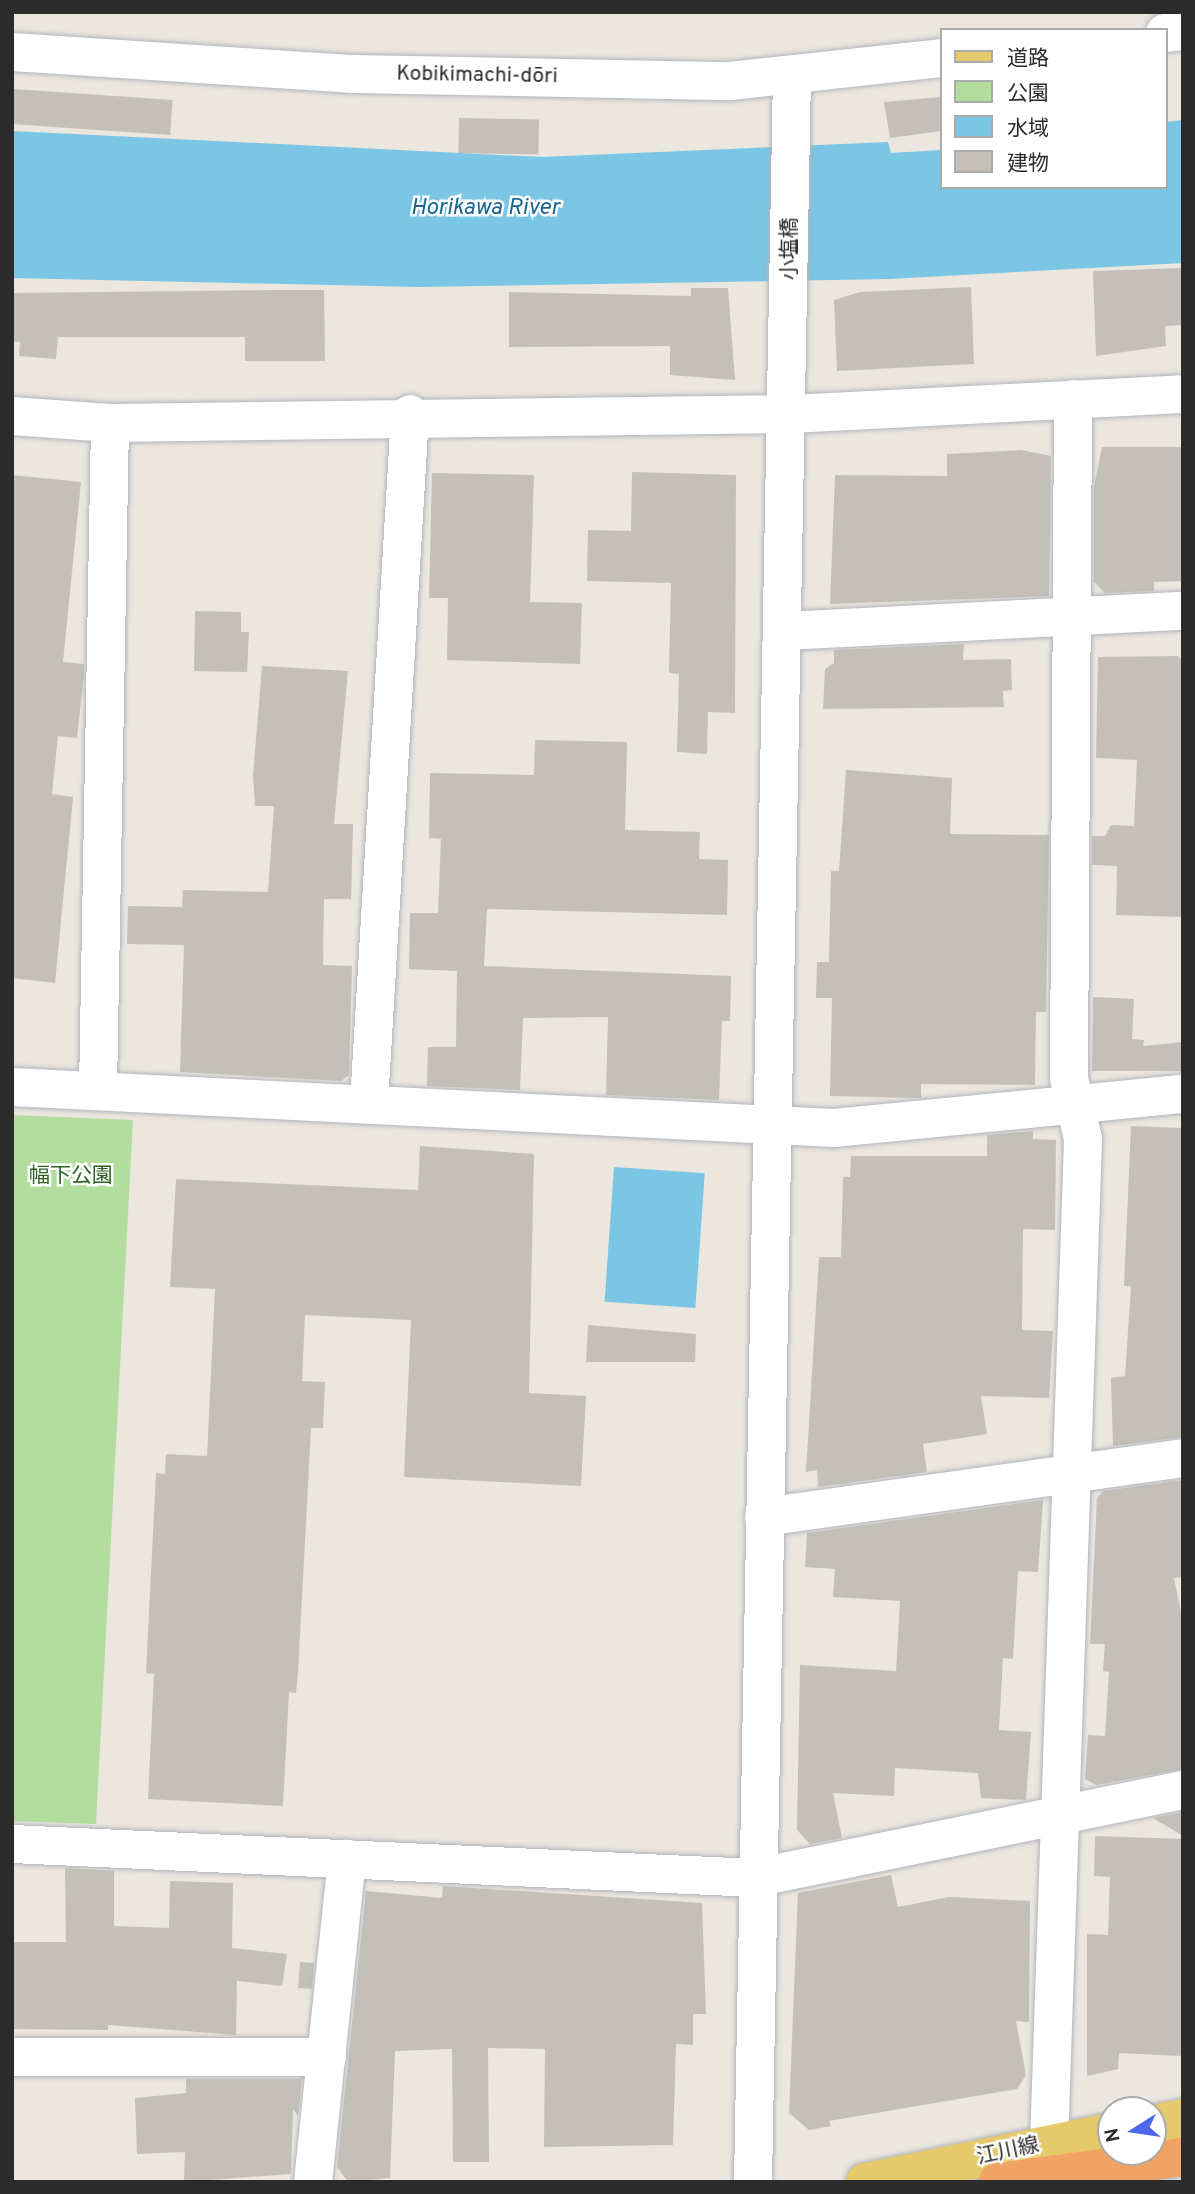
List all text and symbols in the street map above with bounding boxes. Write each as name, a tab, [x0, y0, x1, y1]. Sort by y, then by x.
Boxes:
legend	[940, 28, 1167, 189]
text: 道路	[1007, 46, 1049, 73]
street label: Kobikimachi-dōri	[396, 62, 558, 90]
text: 公園	[1007, 81, 1049, 108]
text: 水域	[1007, 116, 1049, 143]
text: 建物	[1007, 151, 1049, 178]
water label: Horikawa River	[410, 195, 560, 223]
street label: 小塩橋	[778, 218, 804, 280]
park label: 幅下公園	[29, 1164, 113, 1190]
north arrow	[1097, 2096, 1167, 2166]
text: N	[1100, 2126, 1127, 2144]
street label: 江川線	[975, 2133, 1041, 2171]

